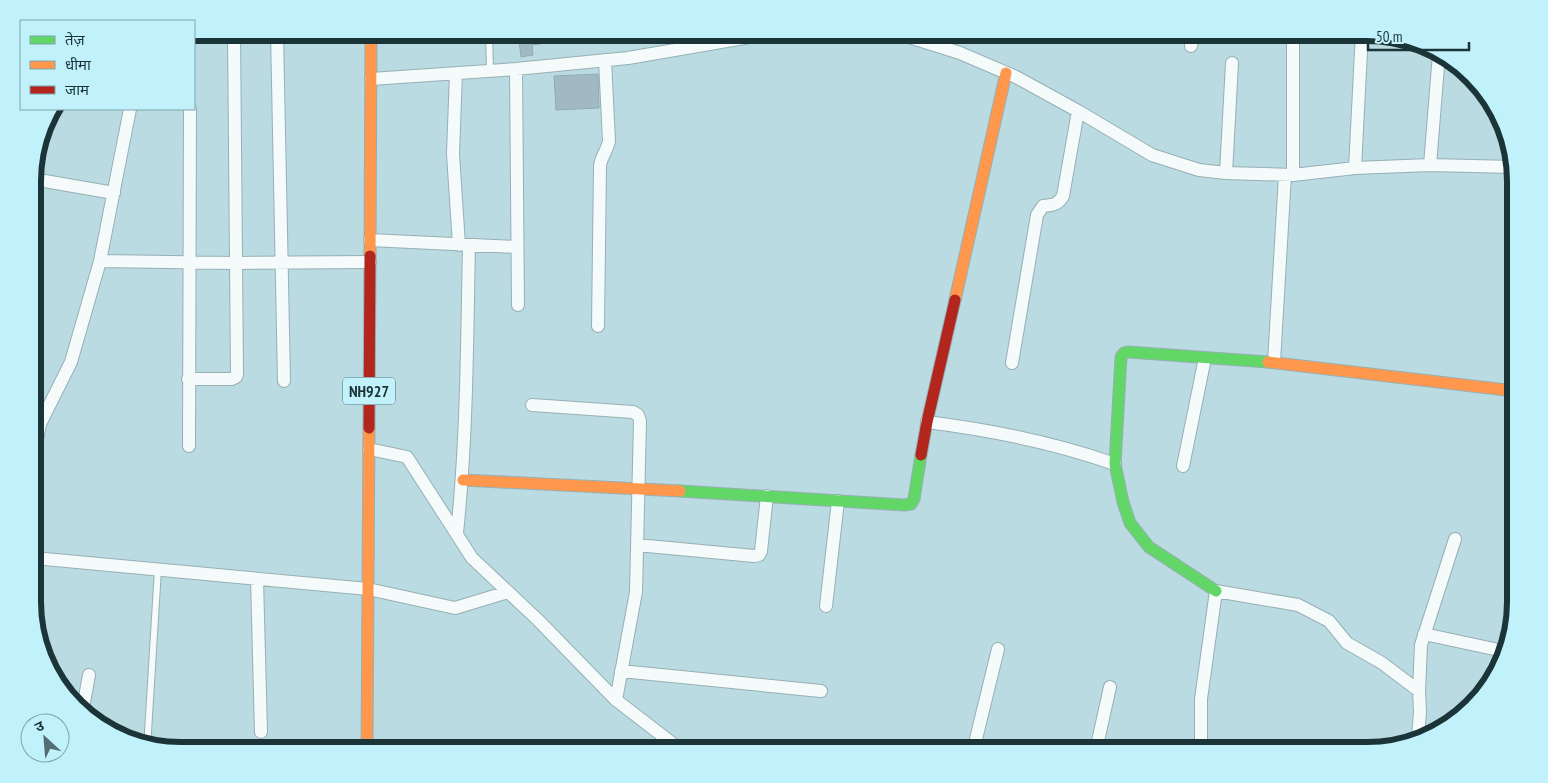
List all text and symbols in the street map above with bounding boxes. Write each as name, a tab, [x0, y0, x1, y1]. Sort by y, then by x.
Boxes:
legend	[20, 20, 195, 110]
scale bar	[1368, 20, 1469, 52]
text: 50 m	[1376, 27, 1402, 46]
text: तेज़	[65, 30, 86, 49]
text: धीमा	[65, 55, 92, 74]
text: जाम	[65, 80, 90, 99]
road number: NH927	[343, 378, 395, 404]
north arrow	[20, 713, 70, 763]
text: उ	[32, 716, 48, 736]

